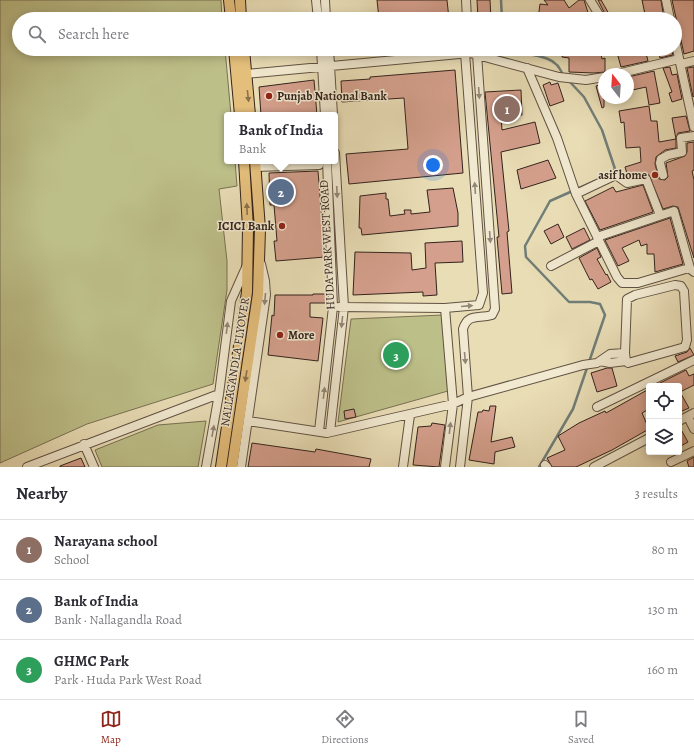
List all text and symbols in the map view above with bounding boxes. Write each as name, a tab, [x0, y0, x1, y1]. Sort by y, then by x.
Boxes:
search box	[12, 12, 682, 56]
icon: search	[26, 23, 48, 45]
text: Search here	[58, 24, 129, 44]
north arrow	[598, 68, 634, 104]
one-way arrow	[476, 87, 483, 99]
place label: Punjab National Bank	[277, 88, 387, 104]
one-way arrow	[245, 90, 252, 102]
marker: Punjab National Bank	[264, 91, 274, 101]
pin: 1	[494, 94, 520, 124]
popup	[224, 112, 338, 164]
text: Bank of India	[239, 120, 323, 140]
text: Bank	[239, 140, 266, 157]
your location	[423, 155, 443, 175]
place label: asif home	[598, 167, 647, 183]
marker: asif home	[650, 170, 660, 180]
pin: 2	[268, 177, 294, 207]
street label: HUDA PARK WEST ROAD	[316, 180, 338, 310]
one-way arrow	[472, 182, 479, 194]
one-way arrow	[334, 186, 341, 198]
one-way arrow	[244, 202, 250, 215]
place label: ICICI Bank	[218, 218, 275, 234]
marker: ICICI Bank	[277, 221, 287, 231]
one-way arrow	[486, 231, 493, 243]
one-way arrow	[262, 293, 269, 306]
street label: NALLAGANDLA FLYOVER	[217, 296, 253, 428]
one-way arrow	[461, 303, 473, 309]
one-way arrow	[339, 316, 345, 328]
one-way arrow	[223, 322, 230, 334]
place label: More	[288, 327, 315, 343]
marker: More	[275, 330, 285, 340]
pin: 3	[383, 340, 409, 370]
one-way arrow	[462, 352, 468, 364]
one-way arrow	[243, 370, 249, 383]
map controls	[646, 383, 682, 455]
button: locate	[646, 383, 682, 419]
one-way arrow	[320, 387, 327, 399]
button: layers	[646, 419, 682, 455]
one-way arrow	[447, 422, 453, 434]
one-way arrow	[210, 425, 216, 437]
text: Nearby	[16, 482, 67, 505]
text: 3 results	[634, 485, 678, 502]
text: Narayana school	[54, 531, 157, 551]
text: 1	[27, 541, 31, 558]
text: 80 m	[651, 541, 678, 558]
text: School	[54, 551, 89, 568]
text: Bank of India	[54, 591, 138, 611]
text: 2	[26, 601, 32, 618]
text: 130 m	[648, 601, 678, 618]
text: Bank · Nallagandla Road	[54, 611, 182, 628]
text: GHMC Park	[54, 651, 129, 671]
text: 3	[26, 661, 32, 678]
text: 160 m	[647, 661, 678, 678]
text: Park · Huda Park West Road	[54, 671, 202, 688]
tab: Map	[100, 708, 122, 747]
tab: Directions	[321, 708, 369, 747]
tab: Saved	[568, 708, 594, 747]

